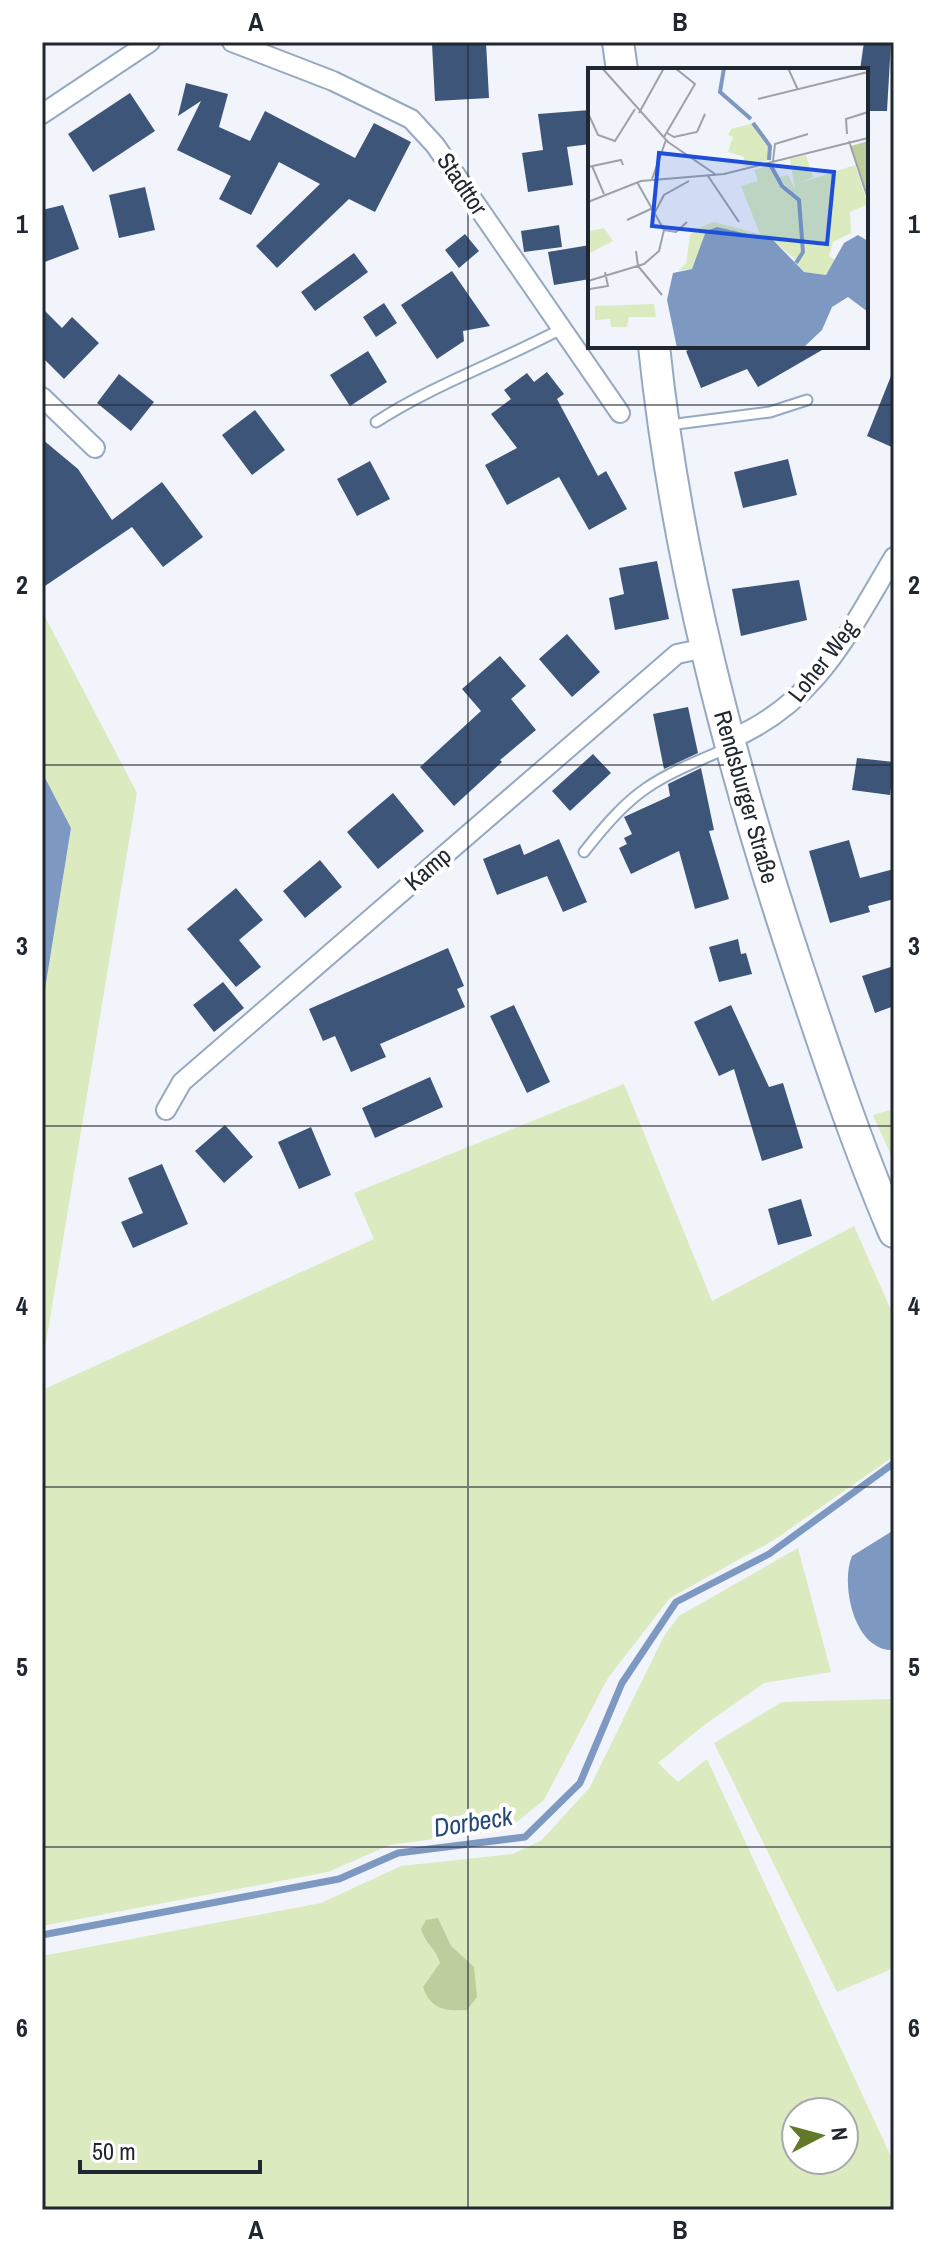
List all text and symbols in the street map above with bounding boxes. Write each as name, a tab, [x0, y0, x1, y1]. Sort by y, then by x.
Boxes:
text: A	[248, 4, 264, 39]
text: B	[672, 4, 688, 39]
inset map	[588, 68, 868, 348]
street label: Stadttor	[430, 146, 496, 221]
text: 1	[16, 206, 28, 241]
text: 1	[908, 206, 920, 241]
text: 2	[16, 567, 28, 602]
text: 2	[908, 567, 920, 602]
street label: Loher Weg	[780, 613, 864, 708]
street label: Rendsburger Straße	[707, 707, 787, 887]
street label: Kamp	[397, 839, 457, 897]
text: 3	[16, 928, 28, 963]
text: 3	[908, 928, 920, 963]
text: 4	[16, 1288, 28, 1323]
text: 4	[908, 1288, 920, 1323]
text: 5	[16, 1649, 28, 1684]
text: 5	[908, 1649, 920, 1684]
water label: Dorbeck	[431, 1798, 516, 1845]
text: 6	[16, 2010, 28, 2045]
text: 6	[908, 2010, 920, 2045]
north arrow	[780, 2096, 860, 2176]
scale bar	[80, 2124, 260, 2174]
text: N	[824, 2126, 855, 2142]
text: 50 m	[92, 2135, 136, 2167]
text: A	[248, 2212, 264, 2247]
text: B	[672, 2212, 688, 2247]

